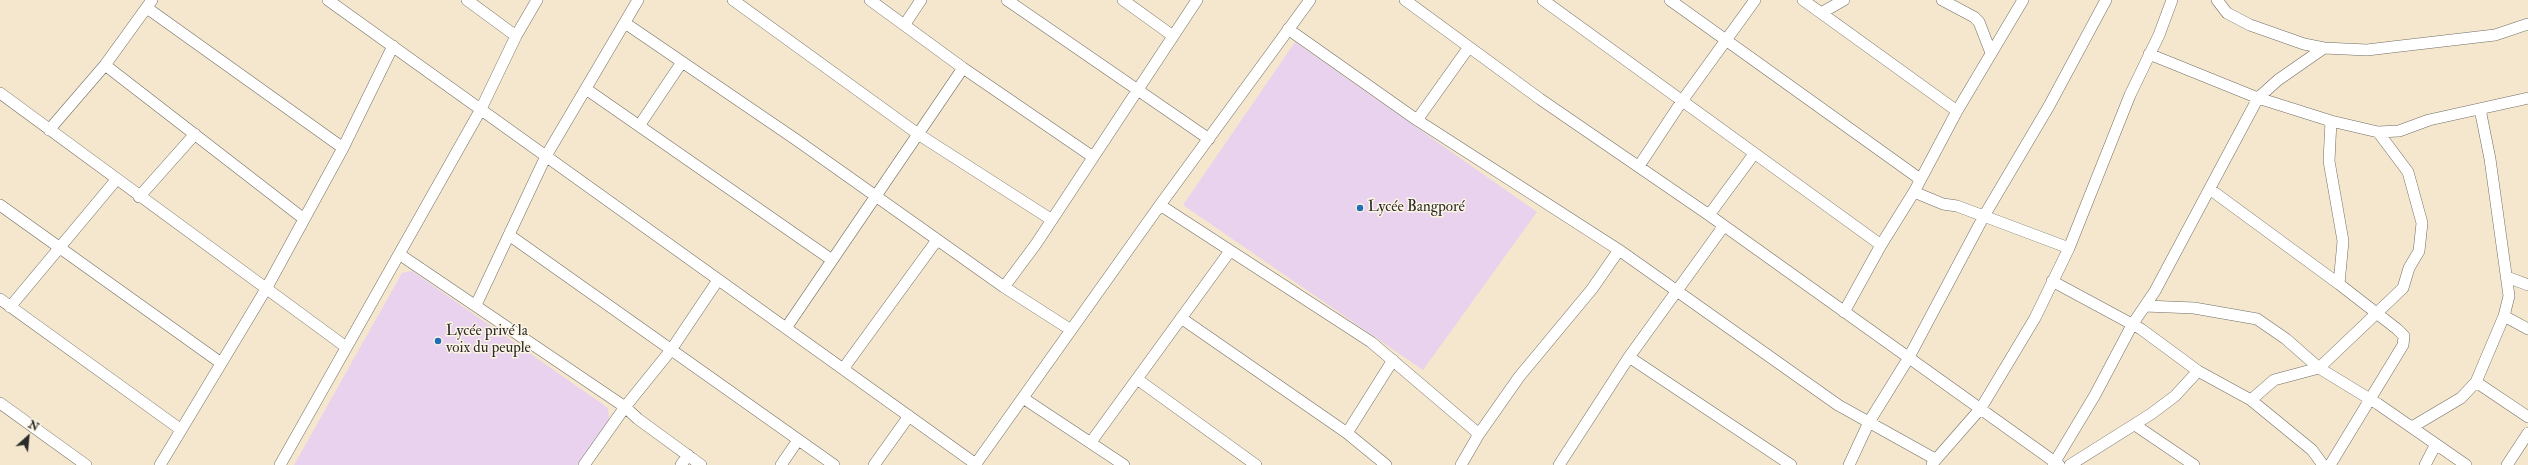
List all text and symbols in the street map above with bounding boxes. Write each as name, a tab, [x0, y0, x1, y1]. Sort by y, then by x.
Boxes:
place label: Lycée Bangporé	[1368, 199, 1465, 217]
marker: Lycée Bangporé	[1355, 203, 1365, 213]
place label: Lycée privé la voix du peuple	[446, 323, 531, 358]
marker: Lycée privé la voix du peuple	[433, 336, 443, 346]
north arrow	[8, 417, 48, 457]
text: N	[26, 418, 41, 434]

